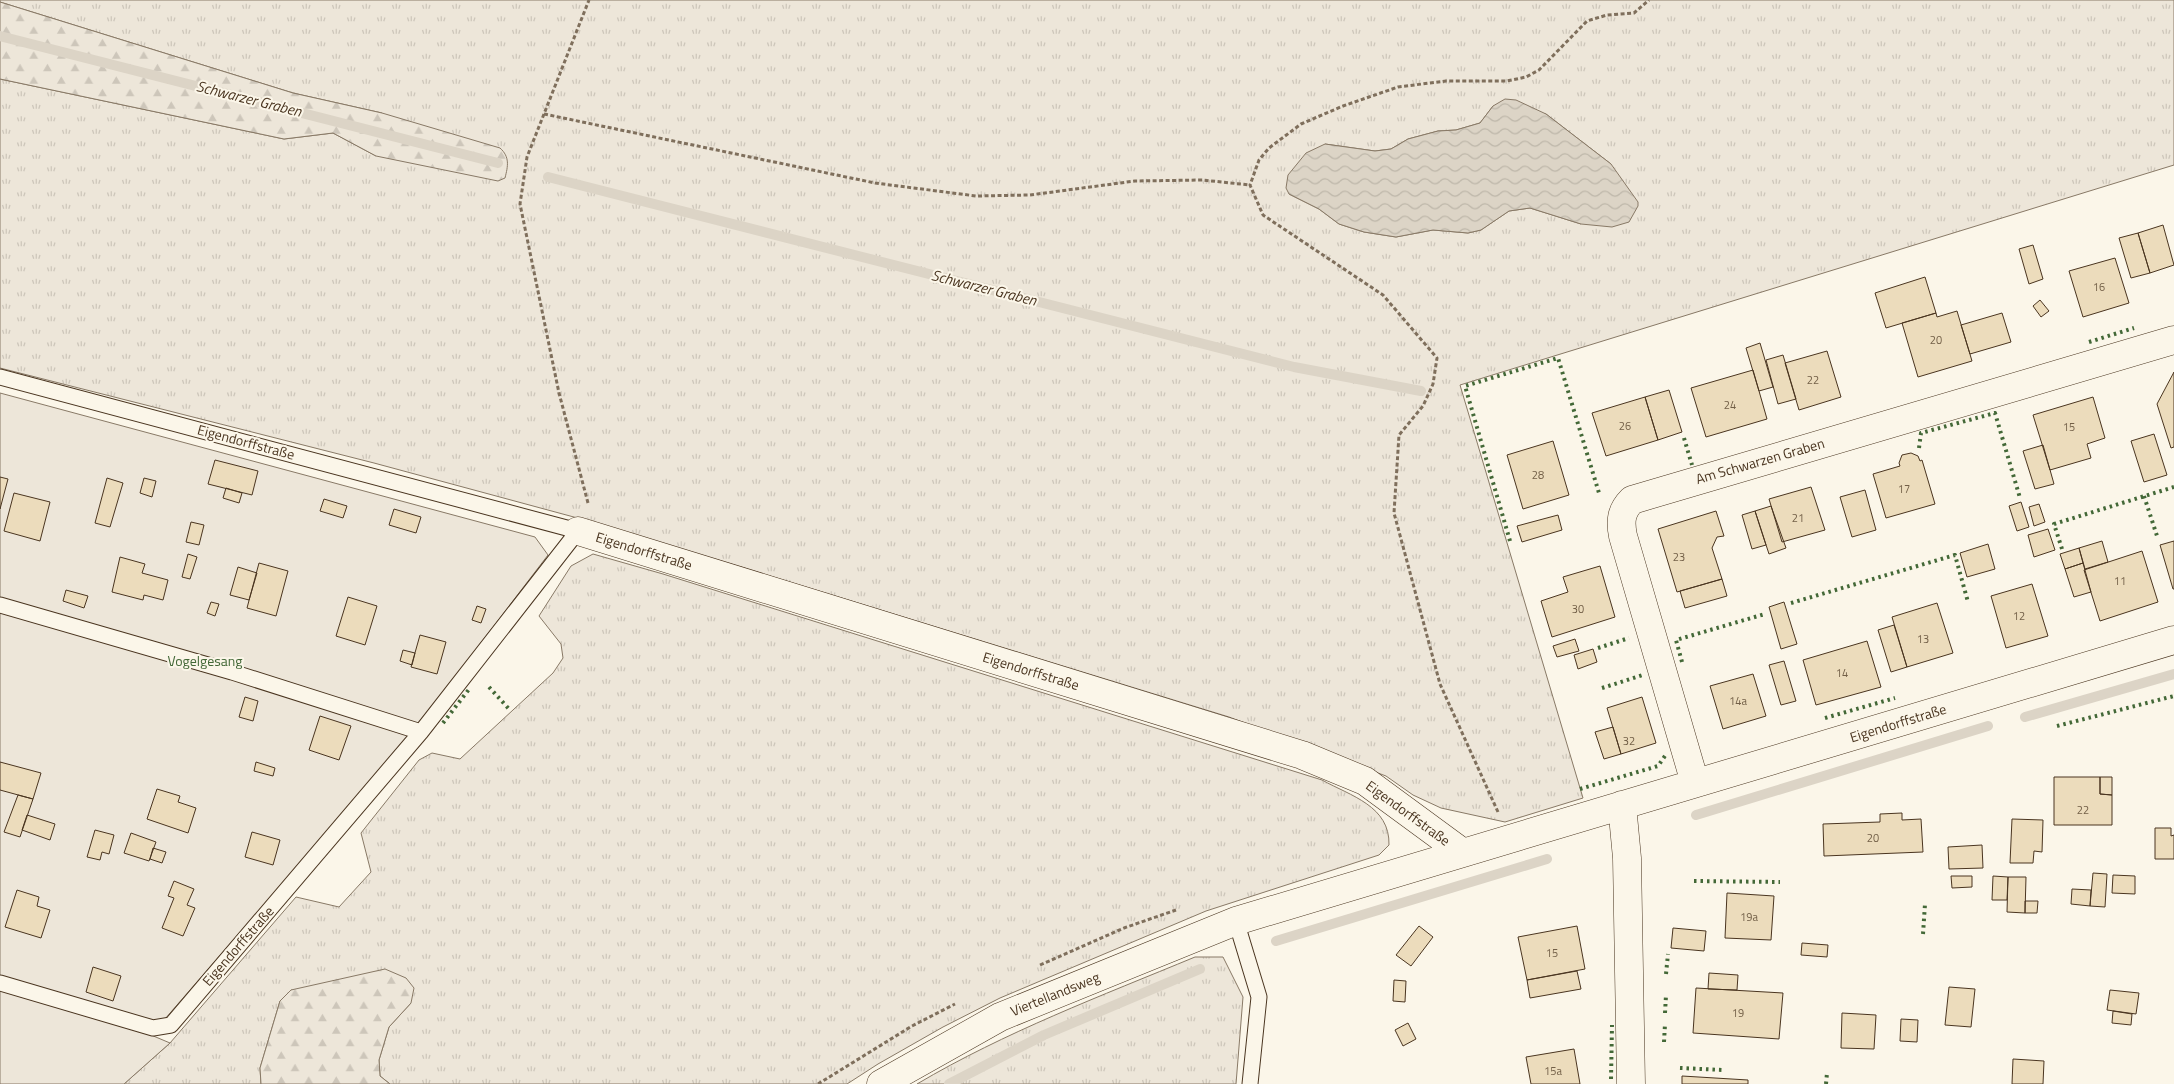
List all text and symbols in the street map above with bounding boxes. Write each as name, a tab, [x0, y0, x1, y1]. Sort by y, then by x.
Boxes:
water label: Schwarzer Graben	[194, 74, 305, 123]
water label: Schwarzer Graben	[929, 263, 1040, 312]
house number: 16	[2093, 279, 2105, 295]
house number: 20	[1930, 332, 1942, 348]
house number: 22	[1807, 372, 1819, 388]
house number: 24	[1724, 397, 1736, 413]
street label: Eigendorffstraße	[195, 418, 297, 465]
house number: 26	[1619, 418, 1631, 434]
house number: 15	[2063, 419, 2075, 435]
street label: Am Schwarzen Graben	[1693, 432, 1827, 489]
house number: 28	[1532, 467, 1544, 483]
house number: 17	[1898, 481, 1910, 497]
house number: 21	[1792, 510, 1804, 526]
street label: Eigendorffstraße	[593, 526, 695, 575]
house number: 23	[1673, 549, 1685, 565]
house number: 11	[2114, 573, 2126, 589]
house number: 30	[1572, 601, 1584, 617]
house number: 12	[2013, 608, 2025, 624]
house number: 13	[1917, 631, 1929, 647]
street label: Eigendorffstraße	[980, 646, 1082, 695]
park label: Vogelgesang	[167, 650, 243, 671]
house number: 14	[1836, 665, 1848, 681]
house number: 14a	[1729, 693, 1747, 709]
street label: Eigendorffstraße	[1847, 698, 1949, 747]
house number: 32	[1623, 733, 1635, 749]
street label: Eigendorffstraße	[1362, 775, 1455, 850]
house number: 22	[2077, 802, 2089, 818]
house number: 20	[1867, 830, 1879, 846]
street label: Eigendorffstraße	[197, 901, 278, 990]
house number: 19a	[1740, 909, 1758, 925]
house number: 15	[1546, 945, 1558, 961]
street label: Viertellandsweg	[1007, 966, 1103, 1021]
house number: 19	[1732, 1005, 1744, 1021]
house number: 15a	[1544, 1063, 1562, 1079]

